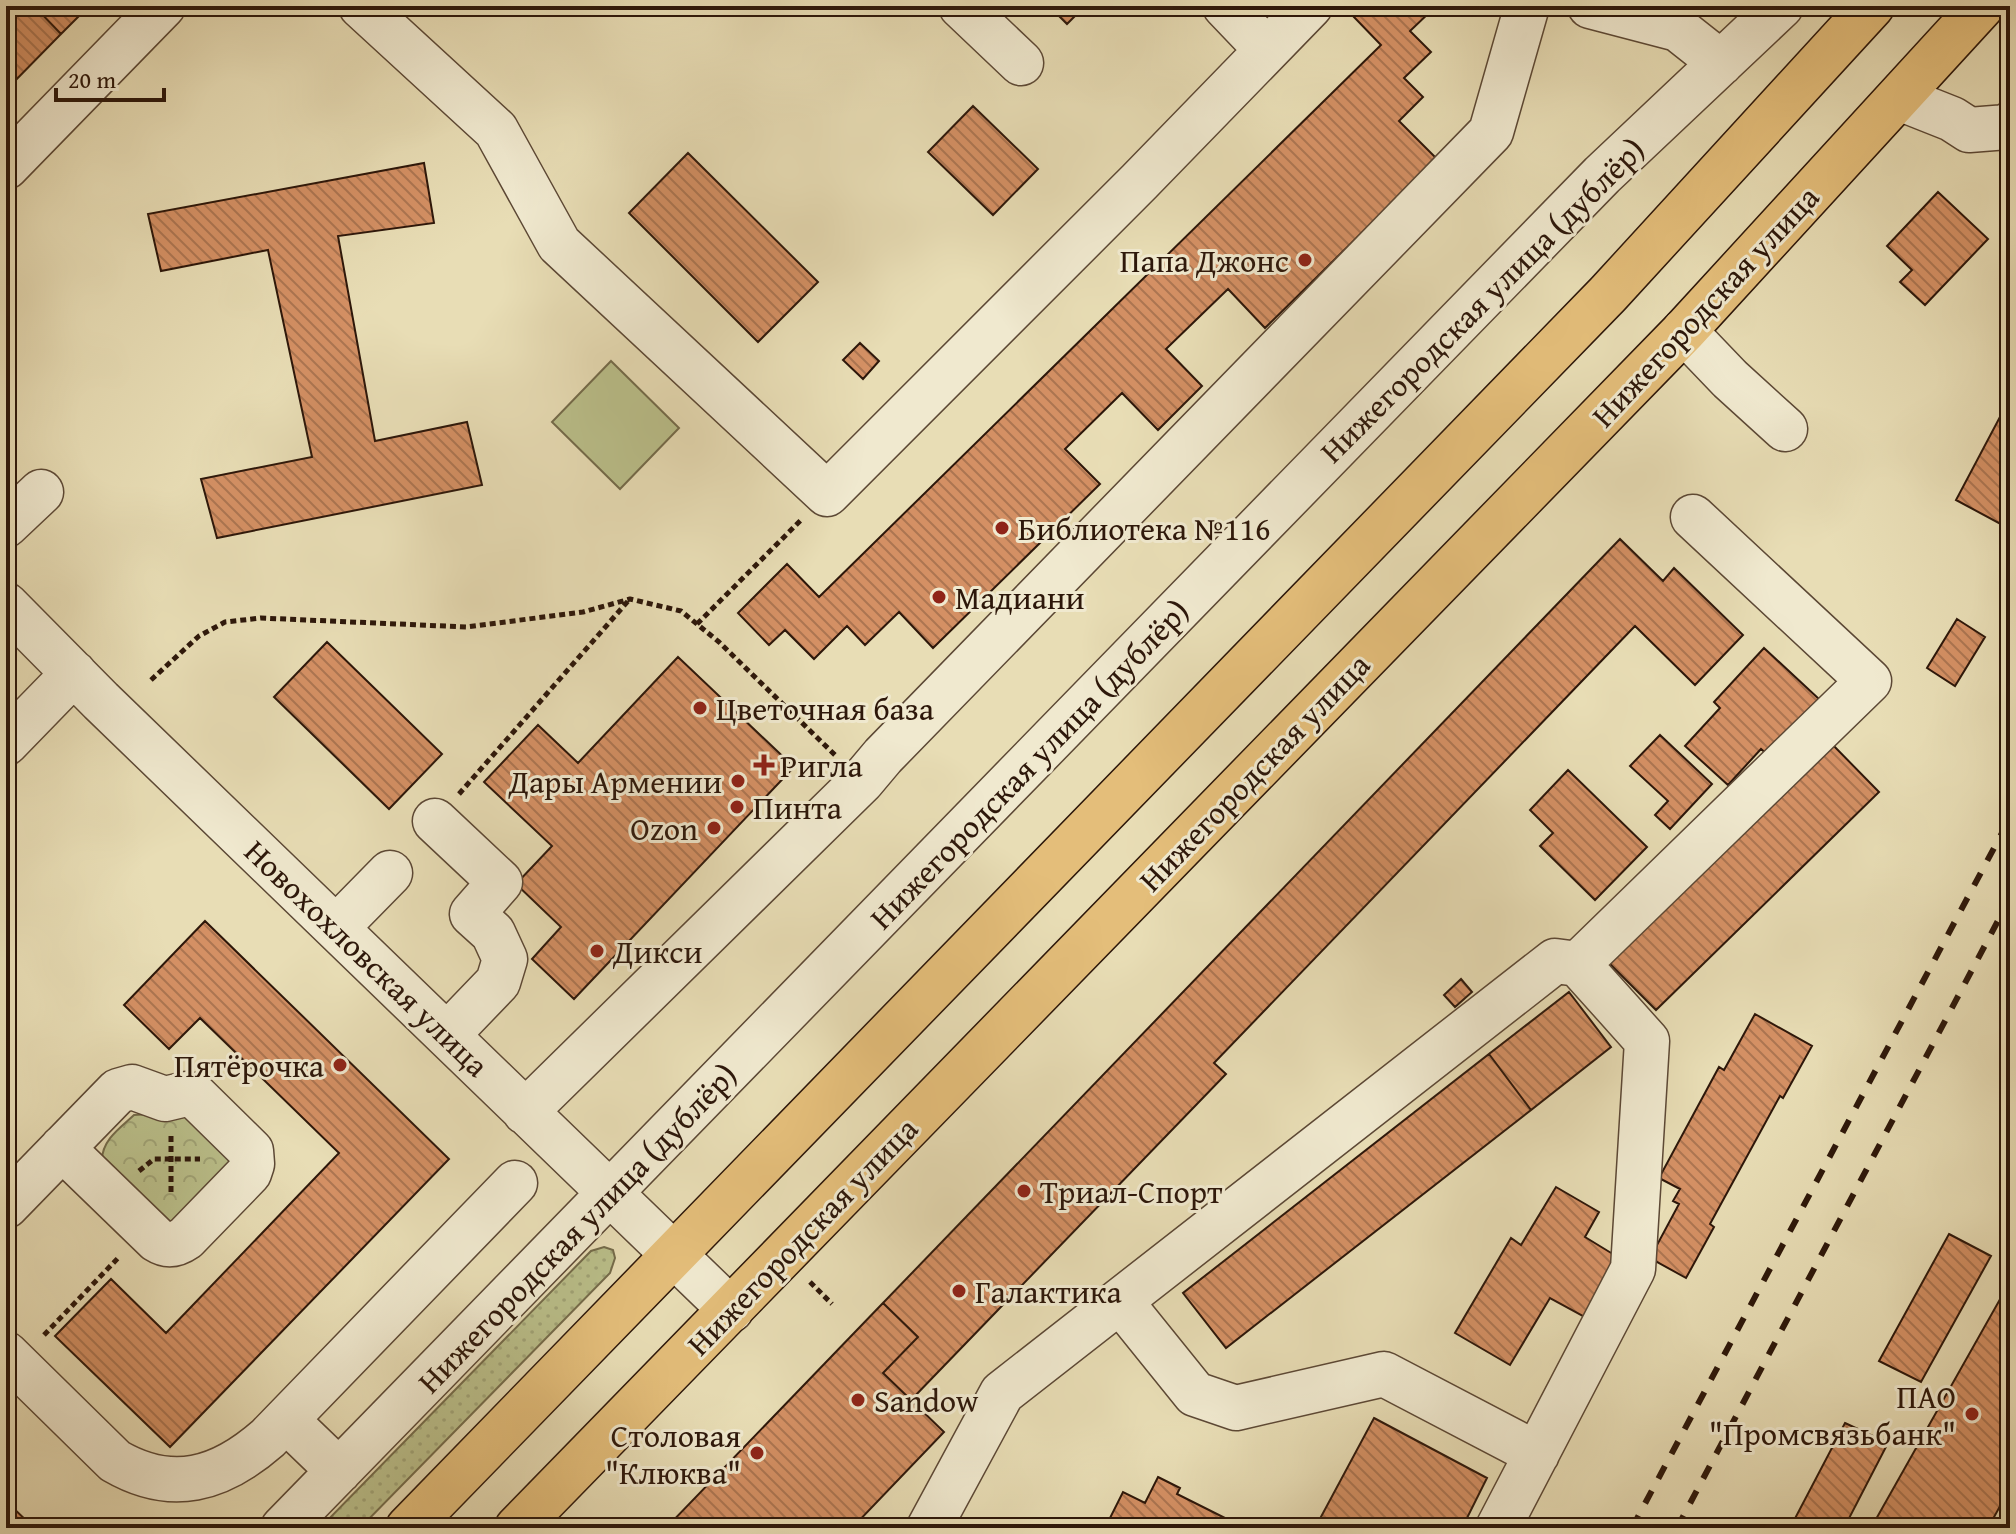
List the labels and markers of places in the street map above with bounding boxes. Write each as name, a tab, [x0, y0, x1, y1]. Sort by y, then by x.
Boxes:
place label: Папа Джонс	[1120, 237, 1289, 284]
marker: Папа Джонс	[1296, 251, 1314, 269]
place label: Библиотека №116	[1018, 505, 1270, 552]
marker: Библиотека №116	[993, 519, 1011, 537]
place label: Мадиани	[955, 574, 1085, 621]
marker: Мадиани	[930, 588, 948, 606]
place label: Цветочная база	[716, 685, 935, 732]
marker: Цветочная база	[691, 699, 709, 717]
place label: Ригла	[780, 742, 863, 789]
marker: Ригла	[755, 756, 773, 774]
place label: Дары Армении	[507, 758, 722, 805]
marker: Дары Армении	[729, 772, 747, 790]
place label: Пинта	[753, 784, 843, 831]
marker: Пинта	[728, 798, 746, 816]
place label: Ozon	[630, 805, 698, 852]
marker: Ozon	[705, 819, 723, 837]
place label: Дикси	[612, 928, 702, 975]
marker: Дикси	[588, 942, 606, 960]
place label: Пятёрочка	[174, 1042, 325, 1089]
marker: Пятёрочка	[331, 1056, 349, 1074]
place label: Триал-Спорт	[1040, 1168, 1223, 1215]
marker: Триал-Спорт	[1015, 1182, 1033, 1200]
place label: Галактика	[975, 1268, 1123, 1315]
marker: Галактика	[950, 1282, 968, 1300]
place label: ПАО "Промсвязьбанк"	[1709, 1373, 1956, 1457]
place label: Sandow	[874, 1377, 979, 1424]
marker: Sandow	[849, 1391, 867, 1409]
marker: ПАО "Промсвязьбанк"	[1963, 1405, 1981, 1423]
place label: Столовая "Клюква"	[605, 1412, 741, 1496]
marker: Столовая "Клюква"	[748, 1444, 766, 1462]

